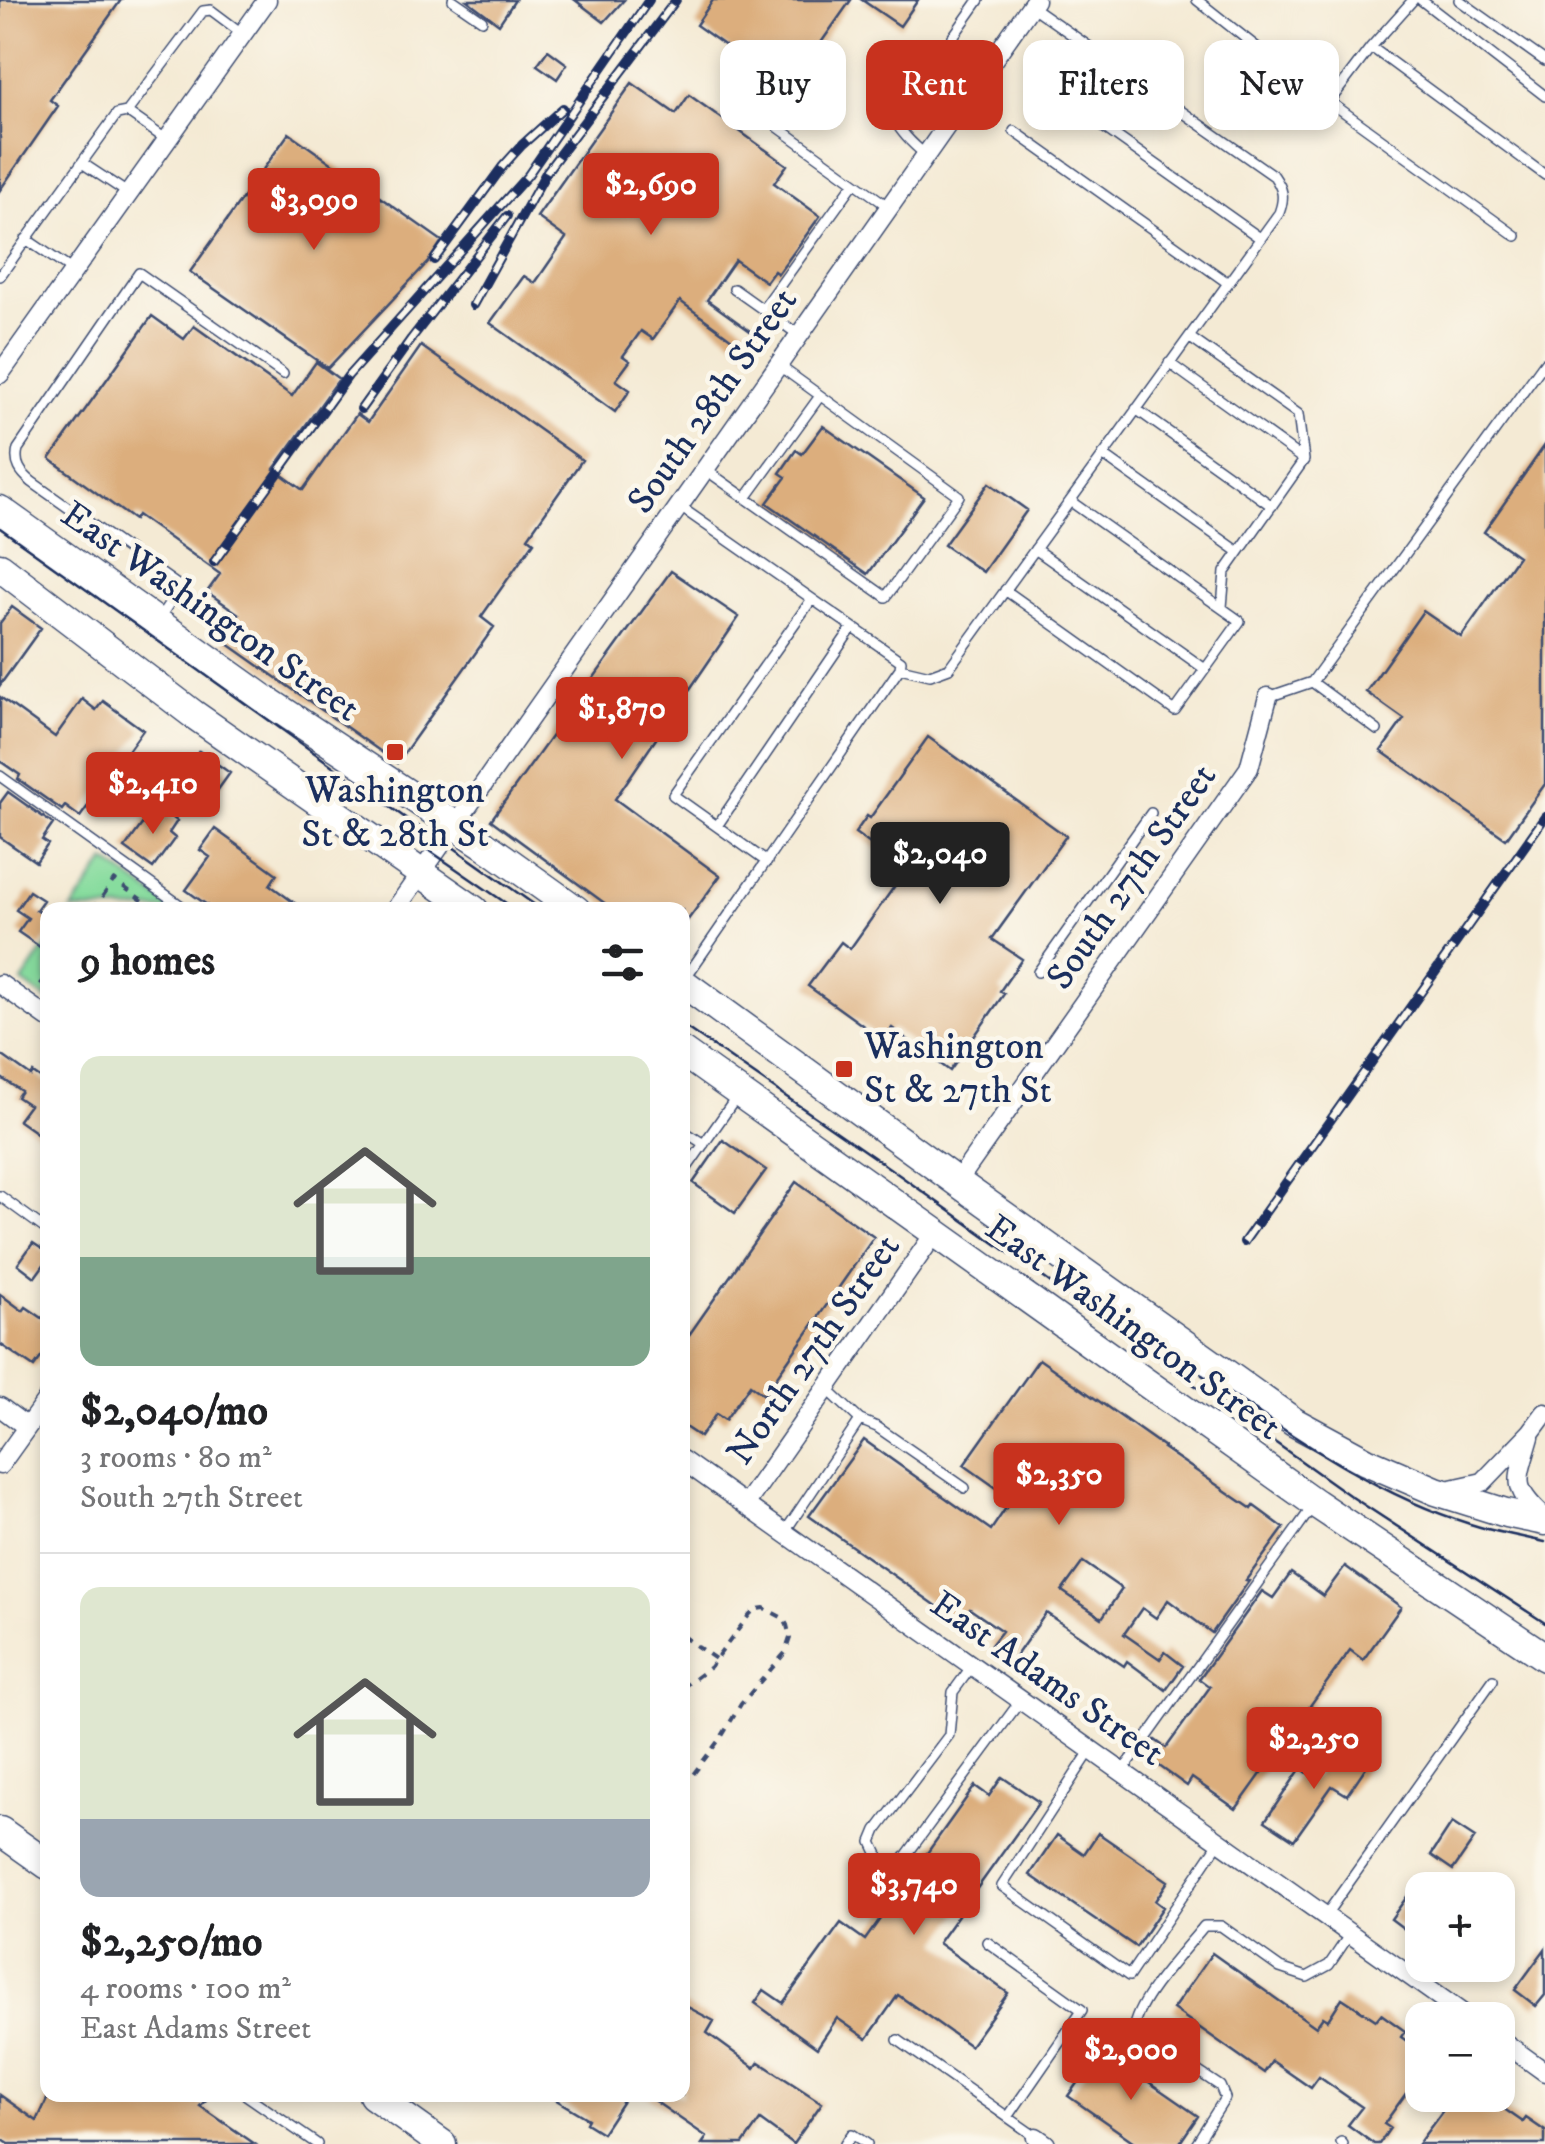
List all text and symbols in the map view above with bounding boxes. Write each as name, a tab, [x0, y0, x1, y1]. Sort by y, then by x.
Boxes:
chip: Buy	[720, 40, 846, 130]
chip: Rent	[866, 40, 1003, 130]
chip: Filters	[1023, 40, 1184, 130]
chip: New	[1204, 40, 1339, 130]
pin: $2,690	[570, 153, 732, 238]
text: $2,690	[605, 165, 697, 205]
pin: $3,090	[233, 168, 395, 253]
text: $3,090	[270, 180, 358, 220]
street label: South 28th Street	[617, 279, 809, 523]
street label: East Washington Street	[51, 491, 369, 733]
pin: $1,870	[541, 677, 703, 762]
text: $1,870	[578, 689, 666, 729]
marker: Washington St & 28th St	[384, 741, 406, 763]
pin: $2,410	[72, 752, 234, 837]
street label: South 27th Street	[1036, 755, 1228, 999]
text: $2,410	[108, 764, 198, 804]
place label: Washington St & 28th St	[301, 767, 489, 859]
pin: $2,040	[859, 822, 1021, 907]
text: $2,040	[893, 834, 987, 874]
icon: filters	[595, 935, 650, 990]
text: 9 homes	[80, 936, 215, 988]
place label: Washington St & 27th St	[863, 1023, 1052, 1115]
marker: Washington St & 27th St	[833, 1058, 855, 1080]
icon: home	[275, 1121, 455, 1301]
street label: East Washington Street	[976, 1205, 1290, 1451]
street label: North 27th Street	[717, 1225, 911, 1475]
text: $2,040/mo	[80, 1386, 268, 1438]
text: 3 rooms · 80 m²	[80, 1438, 272, 1478]
pin: $2,350	[978, 1443, 1140, 1528]
text: $2,350	[1015, 1455, 1103, 1495]
text: South 27th Street	[80, 1478, 303, 1518]
street label: East Adams Street	[921, 1581, 1173, 1777]
icon: home	[275, 1652, 455, 1832]
pin: $2,250	[1233, 1707, 1395, 1792]
text: $2,250	[1269, 1719, 1359, 1759]
pin: $3,740	[833, 1853, 995, 1938]
text: $3,740	[870, 1865, 958, 1905]
map controls	[1405, 1872, 1515, 2112]
button: +	[1405, 1872, 1515, 1982]
text: $2,250/mo	[80, 1917, 262, 1969]
text: 4 rooms · 100 m²	[80, 1969, 291, 2009]
button: −	[1405, 2002, 1515, 2112]
text: East Adams Street	[80, 2009, 311, 2049]
pin: $2,000	[1050, 2018, 1212, 2103]
text: $2,000	[1084, 2030, 1178, 2070]

